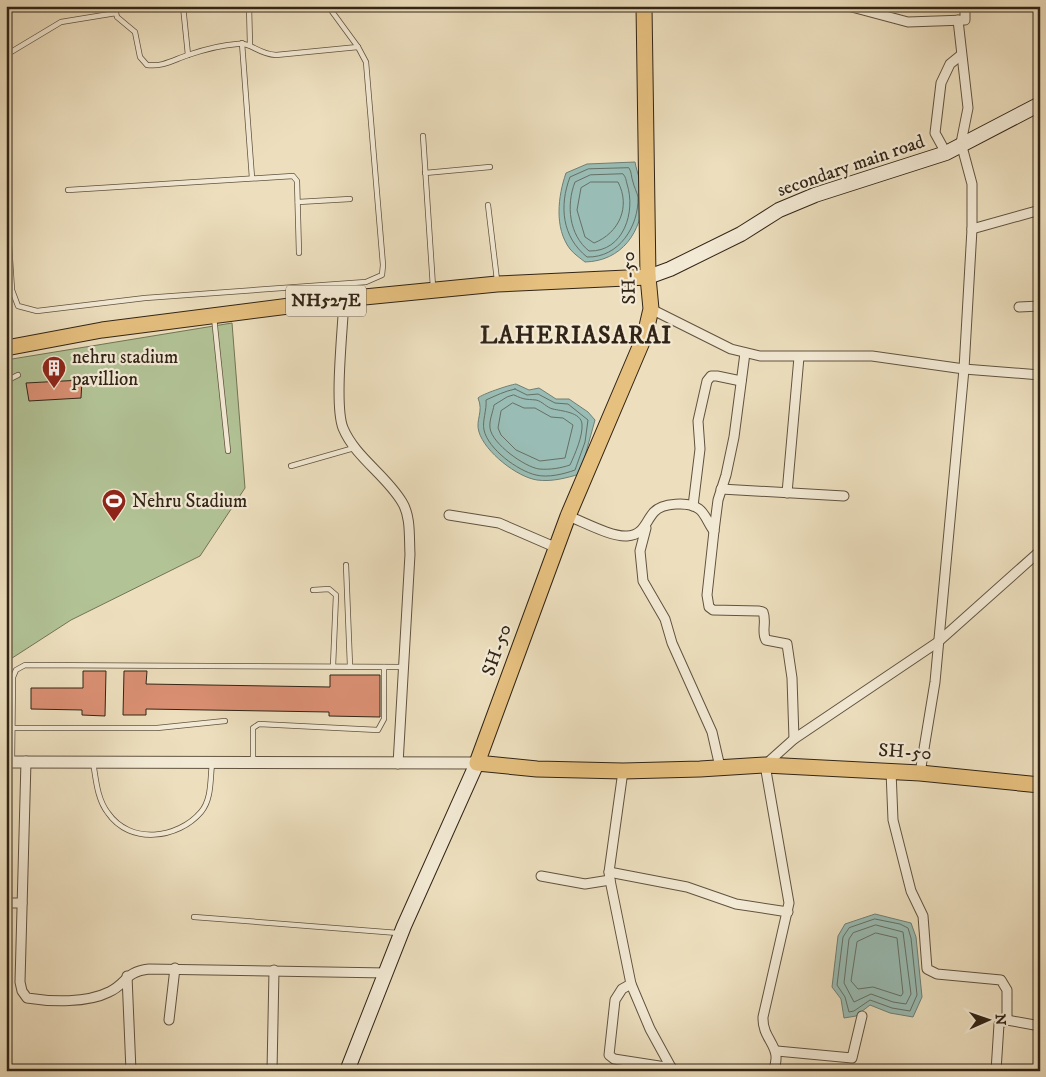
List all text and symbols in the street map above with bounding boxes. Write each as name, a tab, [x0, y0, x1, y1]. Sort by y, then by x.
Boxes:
street label: secondary main road	[774, 130, 928, 202]
street label: SH-50	[617, 251, 641, 305]
road number: NH527E	[286, 286, 366, 316]
district label: LAHERIASARAI	[480, 321, 672, 351]
place label: nehru stadium pavillion	[71, 346, 178, 391]
building icon: nehru stadium pavillion	[41, 355, 67, 389]
sports icon: Nehru Stadium	[101, 488, 127, 522]
place label: Nehru Stadium	[132, 490, 247, 513]
street label: SH-50	[477, 621, 517, 679]
street label: SH-50	[878, 739, 932, 765]
north arrow	[964, 994, 1014, 1044]
text: N	[991, 1014, 1009, 1026]

